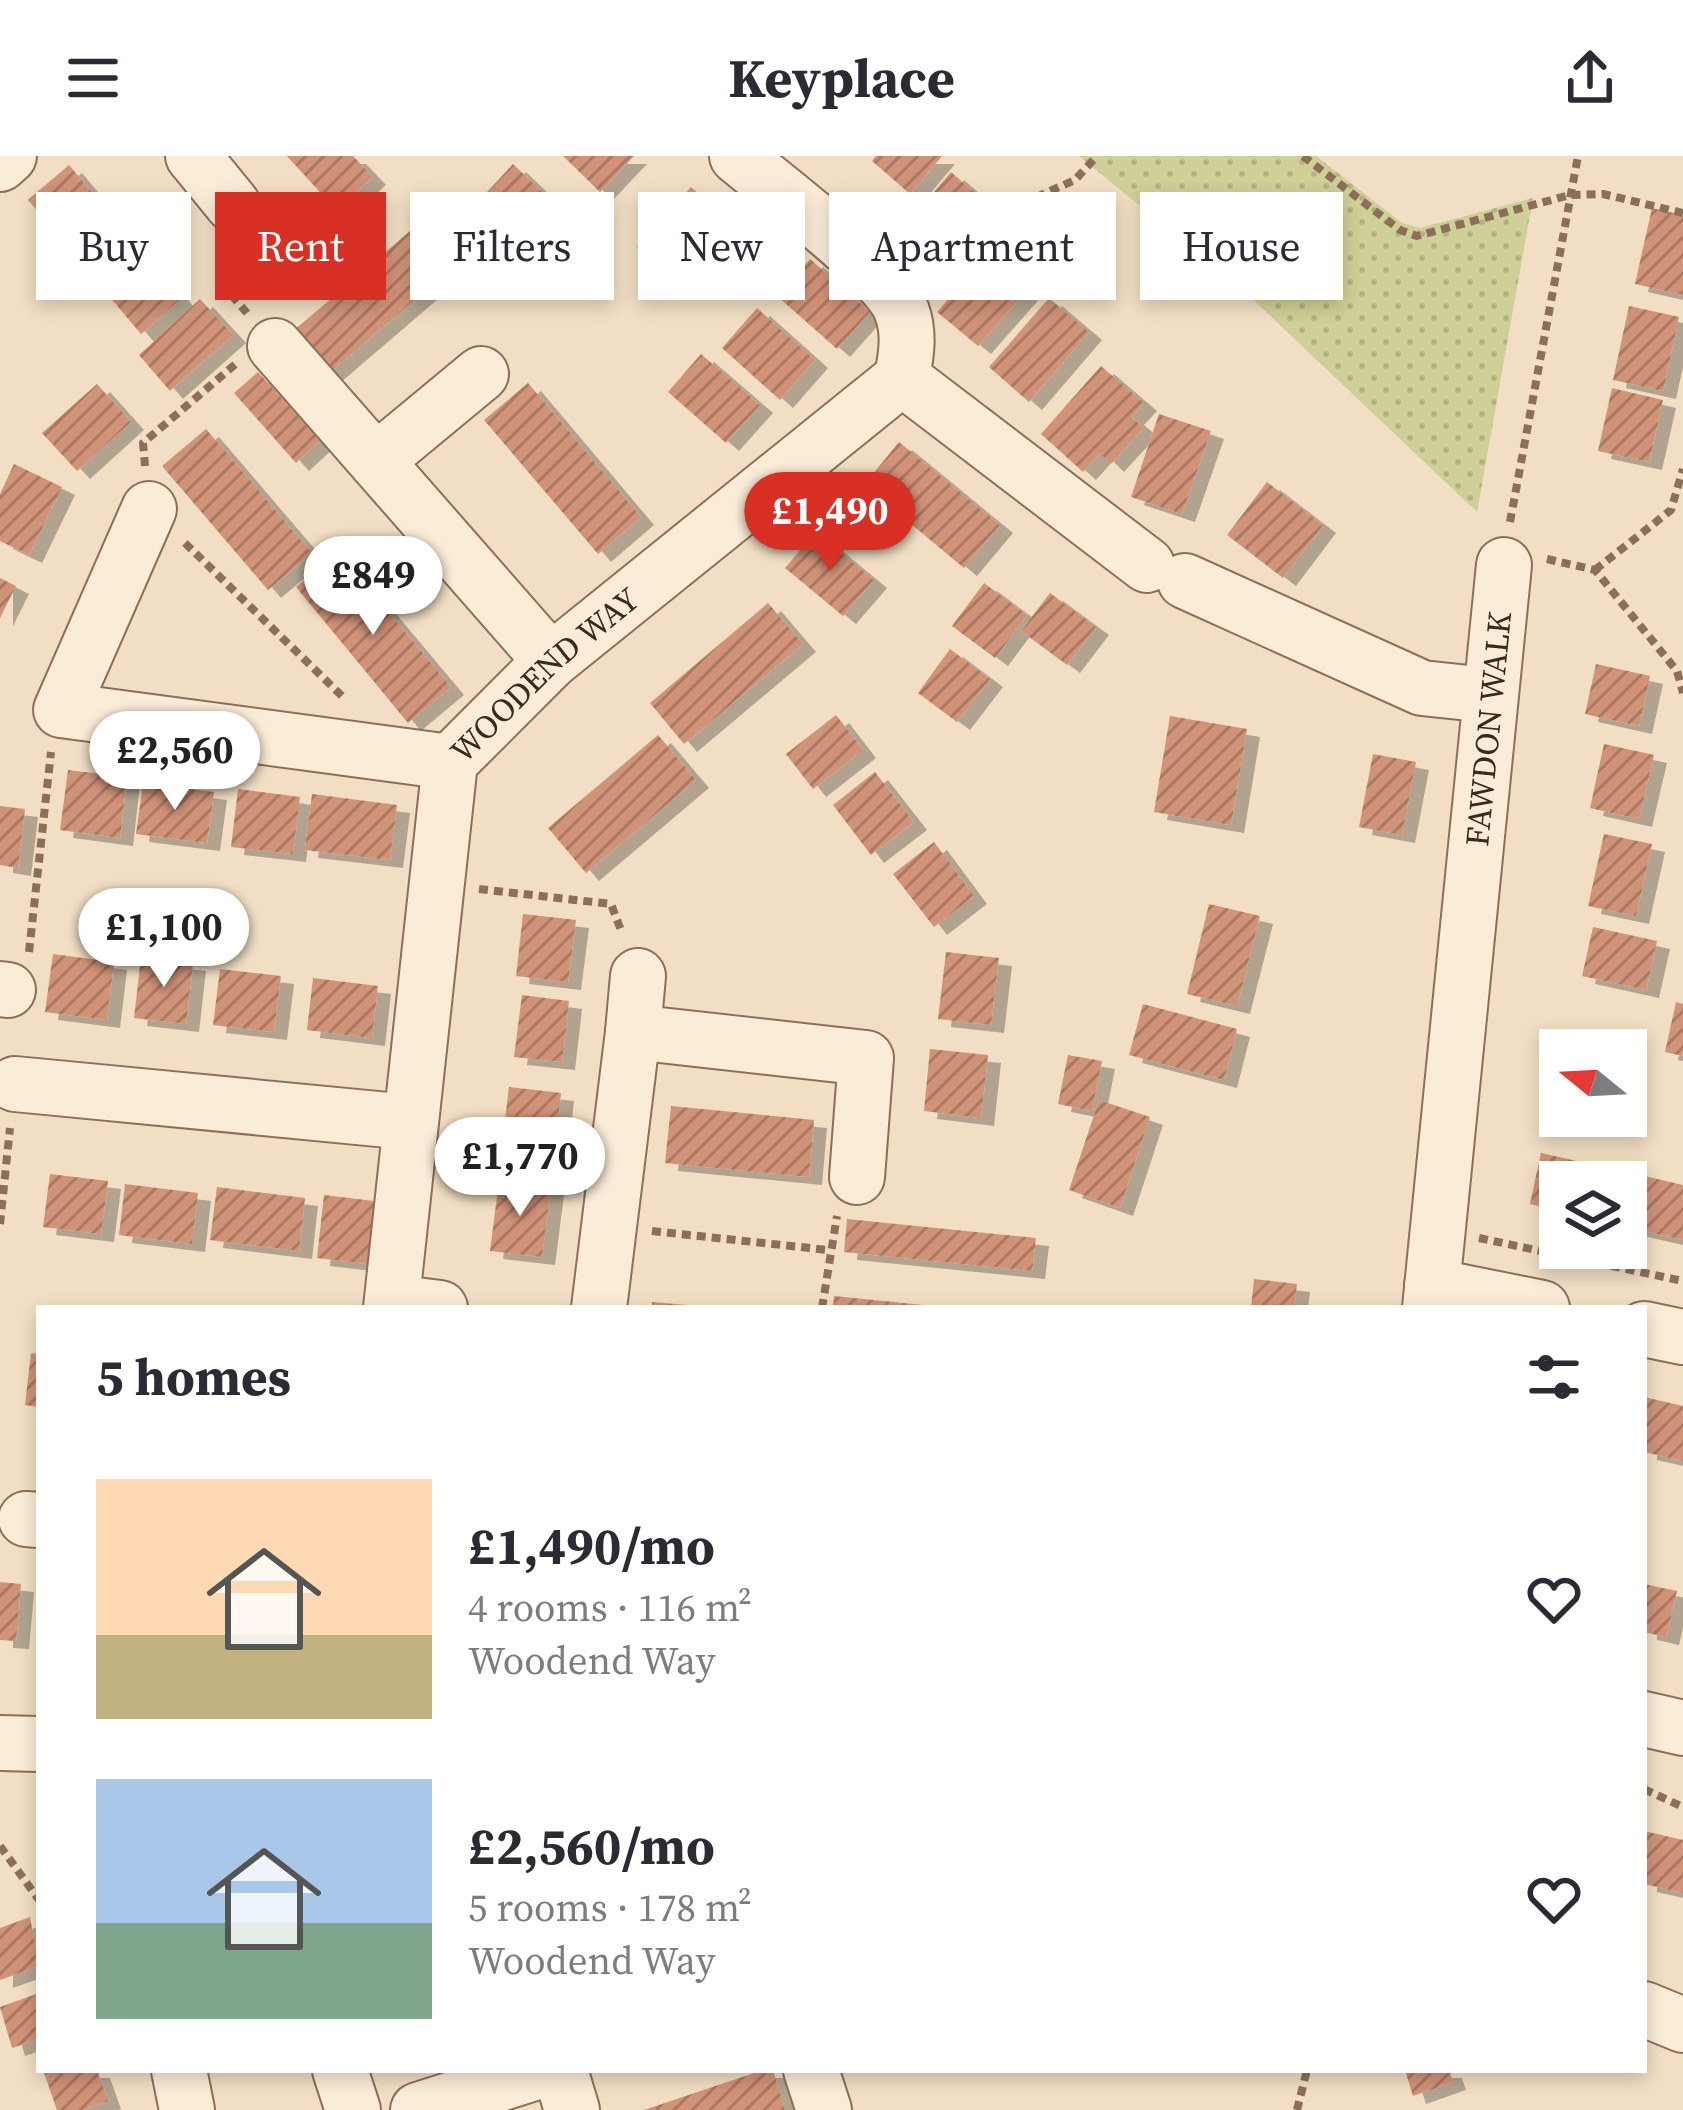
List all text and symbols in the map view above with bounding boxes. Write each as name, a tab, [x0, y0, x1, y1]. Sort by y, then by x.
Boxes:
text: Keyplace	[728, 41, 955, 115]
icon: menu	[60, 45, 126, 111]
icon: share	[1557, 45, 1623, 111]
chip: Buy	[36, 192, 191, 300]
chip: Rent	[215, 192, 386, 300]
chip: Filters	[410, 192, 614, 300]
chip: New	[638, 192, 805, 300]
chip: Apartment	[829, 192, 1116, 300]
chip: House	[1140, 192, 1343, 300]
pin: £1,490	[732, 472, 928, 574]
text: £1,490	[771, 484, 889, 537]
pin: £849	[302, 536, 444, 638]
text: £849	[331, 548, 415, 601]
street label: WOODEND WAY	[440, 577, 648, 772]
street label: FAWDON WALK	[1454, 610, 1522, 848]
pin: £2,560	[77, 711, 273, 813]
text: £2,560	[116, 723, 234, 776]
pin: £1,100	[66, 888, 262, 990]
text: £1,100	[105, 900, 223, 953]
north arrow	[1539, 1029, 1647, 1137]
map controls	[1539, 1029, 1647, 1269]
pin: £1,770	[422, 1117, 618, 1219]
text: £1,770	[461, 1129, 579, 1182]
button: layers	[1539, 1161, 1647, 1269]
text: 5 homes	[96, 1342, 291, 1412]
icon: filters	[1521, 1344, 1587, 1410]
text: £1,490/mo	[468, 1511, 715, 1581]
icon: home	[192, 1527, 336, 1671]
icon: heart	[1521, 1566, 1587, 1632]
text: 4 rooms · 116 m²	[468, 1581, 752, 1634]
text: Woodend Way	[468, 1634, 715, 1687]
text: £2,560/mo	[468, 1811, 715, 1881]
icon: home	[192, 1827, 336, 1971]
icon: heart	[1521, 1866, 1587, 1932]
text: 5 rooms · 178 m²	[468, 1881, 752, 1934]
text: Woodend Way	[468, 1934, 715, 1987]

